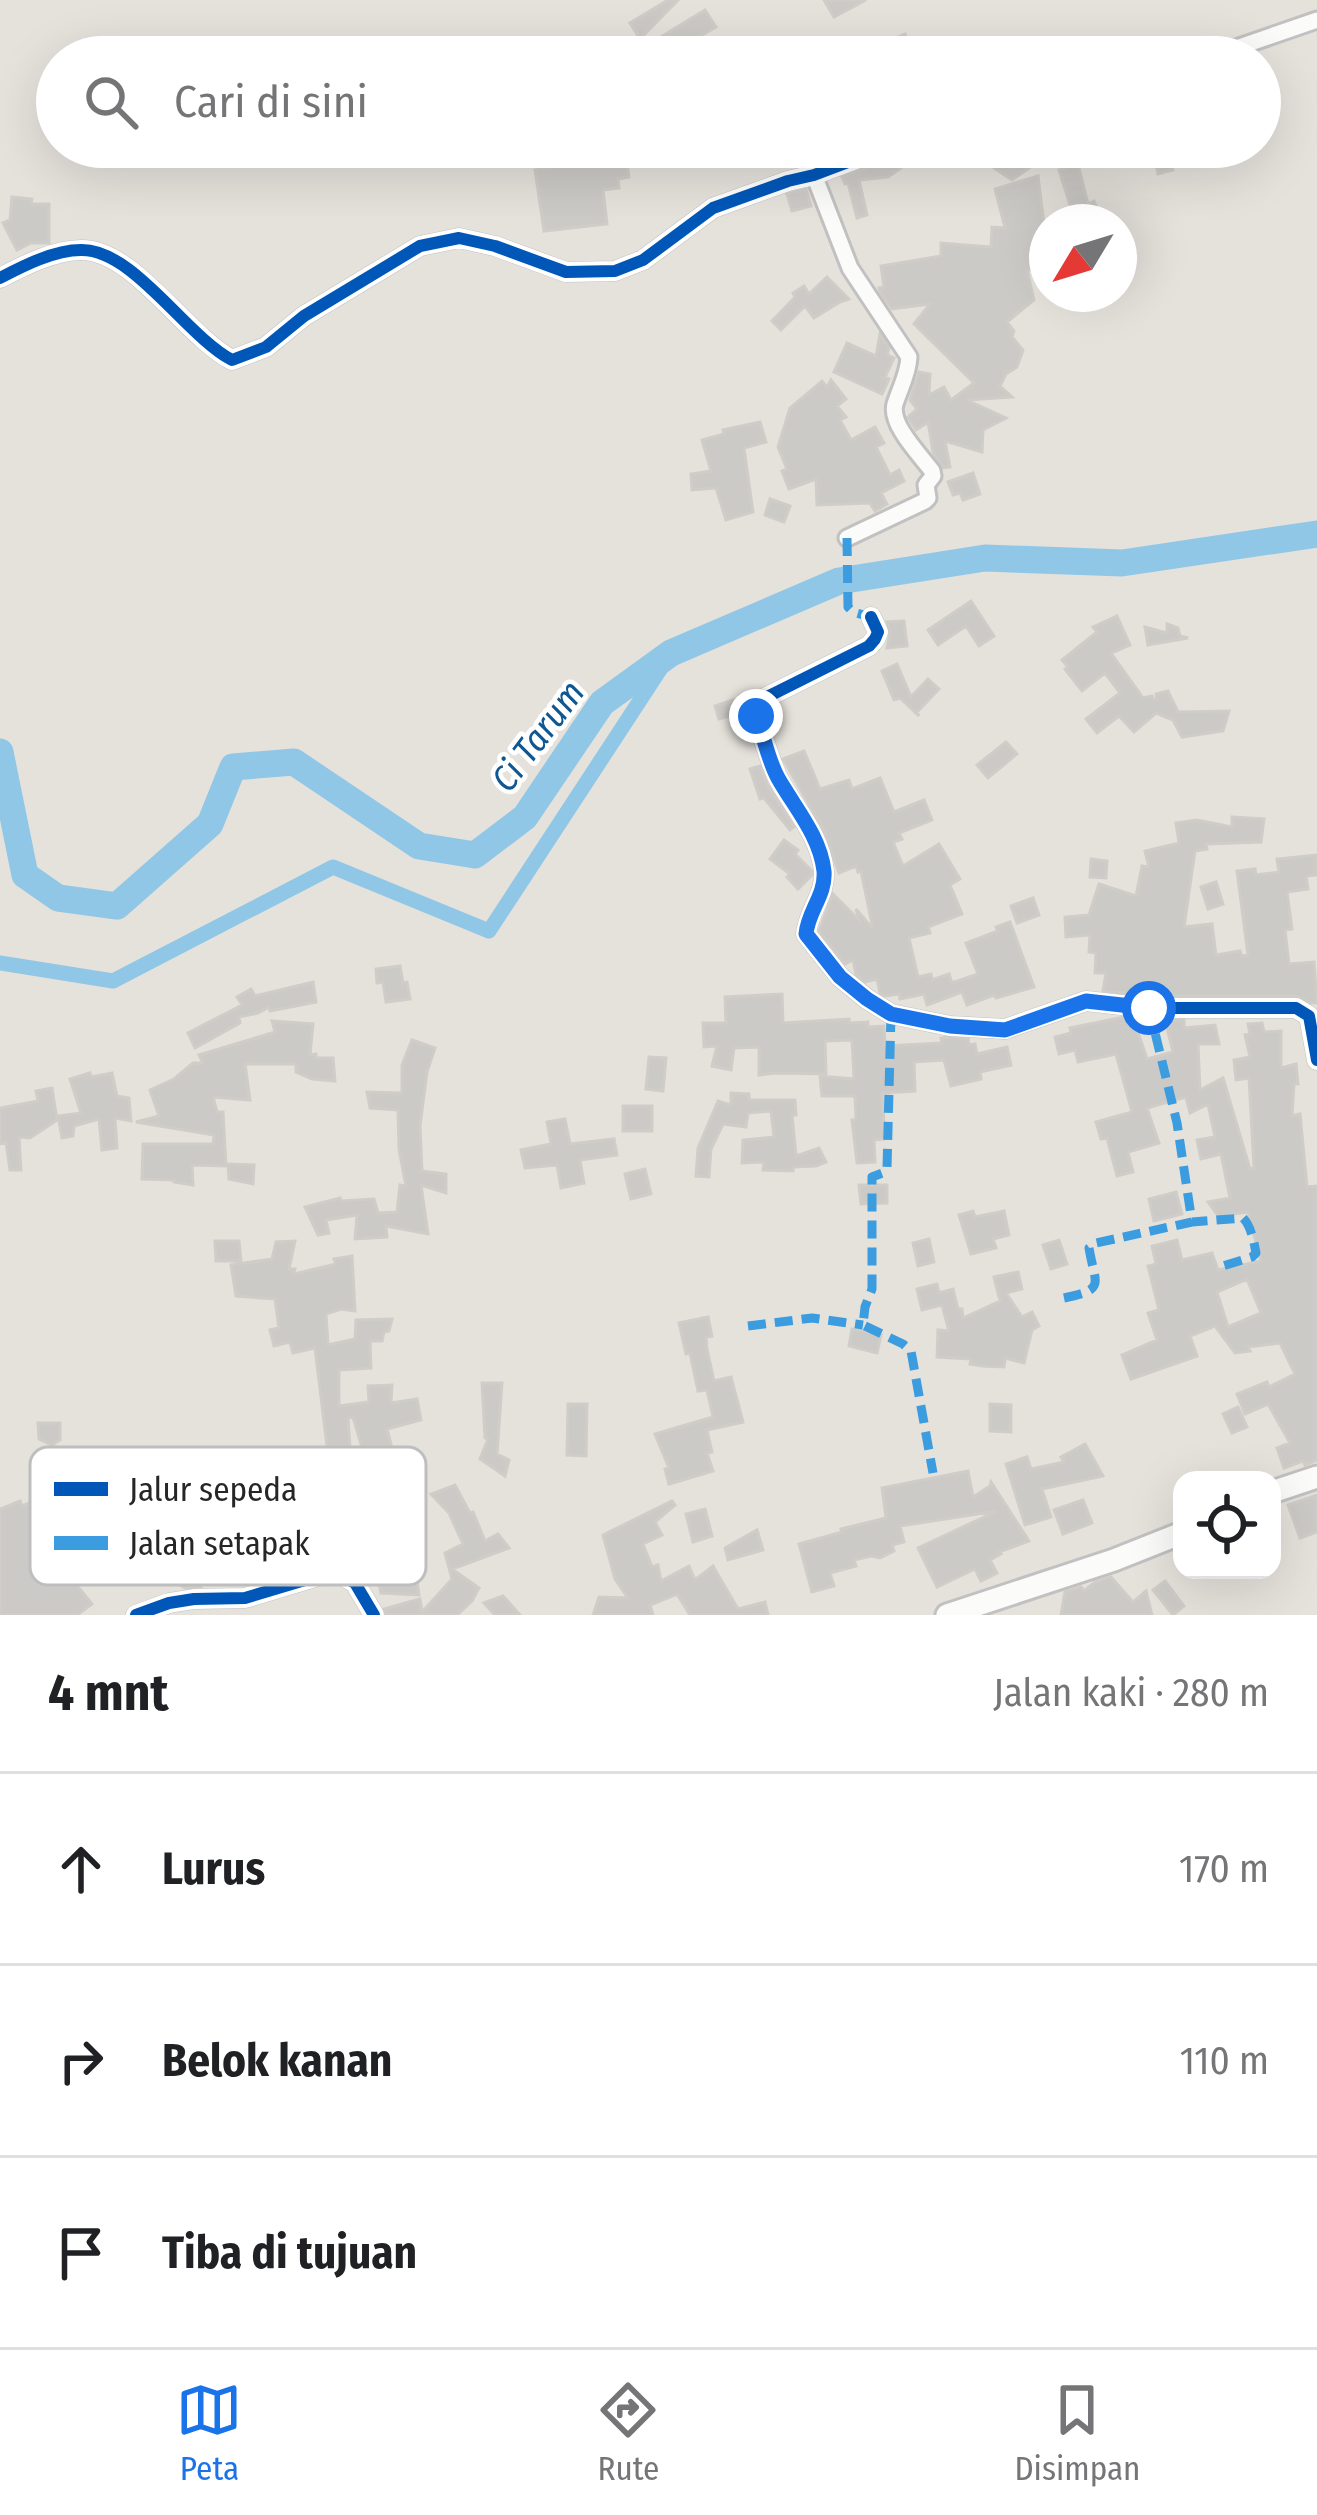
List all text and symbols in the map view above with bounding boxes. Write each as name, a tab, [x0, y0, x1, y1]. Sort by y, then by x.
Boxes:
search box	[36, 36, 1281, 168]
icon: search	[78, 69, 144, 135]
text: Cari di sini	[174, 75, 368, 129]
north arrow	[1029, 204, 1137, 312]
water label: Ci Tarum	[482, 672, 594, 800]
route end	[729, 689, 783, 743]
route start	[1122, 981, 1176, 1035]
legend	[30, 1447, 426, 1585]
text: Jalur sepeda	[129, 1470, 297, 1510]
map controls	[1173, 1471, 1281, 1579]
button: locate	[1173, 1471, 1281, 1579]
text: Jalan setapak	[129, 1524, 310, 1564]
text: 4 mnt	[48, 1662, 168, 1724]
text: Jalan kaki · 280 m	[993, 1670, 1269, 1716]
icon: ahead	[48, 1836, 114, 1902]
text: Lurus	[162, 1842, 265, 1896]
text: 170 m	[1179, 1846, 1269, 1892]
icon: right	[48, 2028, 114, 2094]
text: Belok kanan	[162, 2034, 392, 2088]
text: 110 m	[1180, 2038, 1269, 2084]
icon: arrive	[48, 2220, 114, 2286]
text: Tiba di tujuan	[162, 2226, 417, 2280]
tab: Peta	[176, 2377, 242, 2489]
tab: Rute	[595, 2377, 661, 2489]
tab: Disimpan	[1014, 2377, 1141, 2489]

